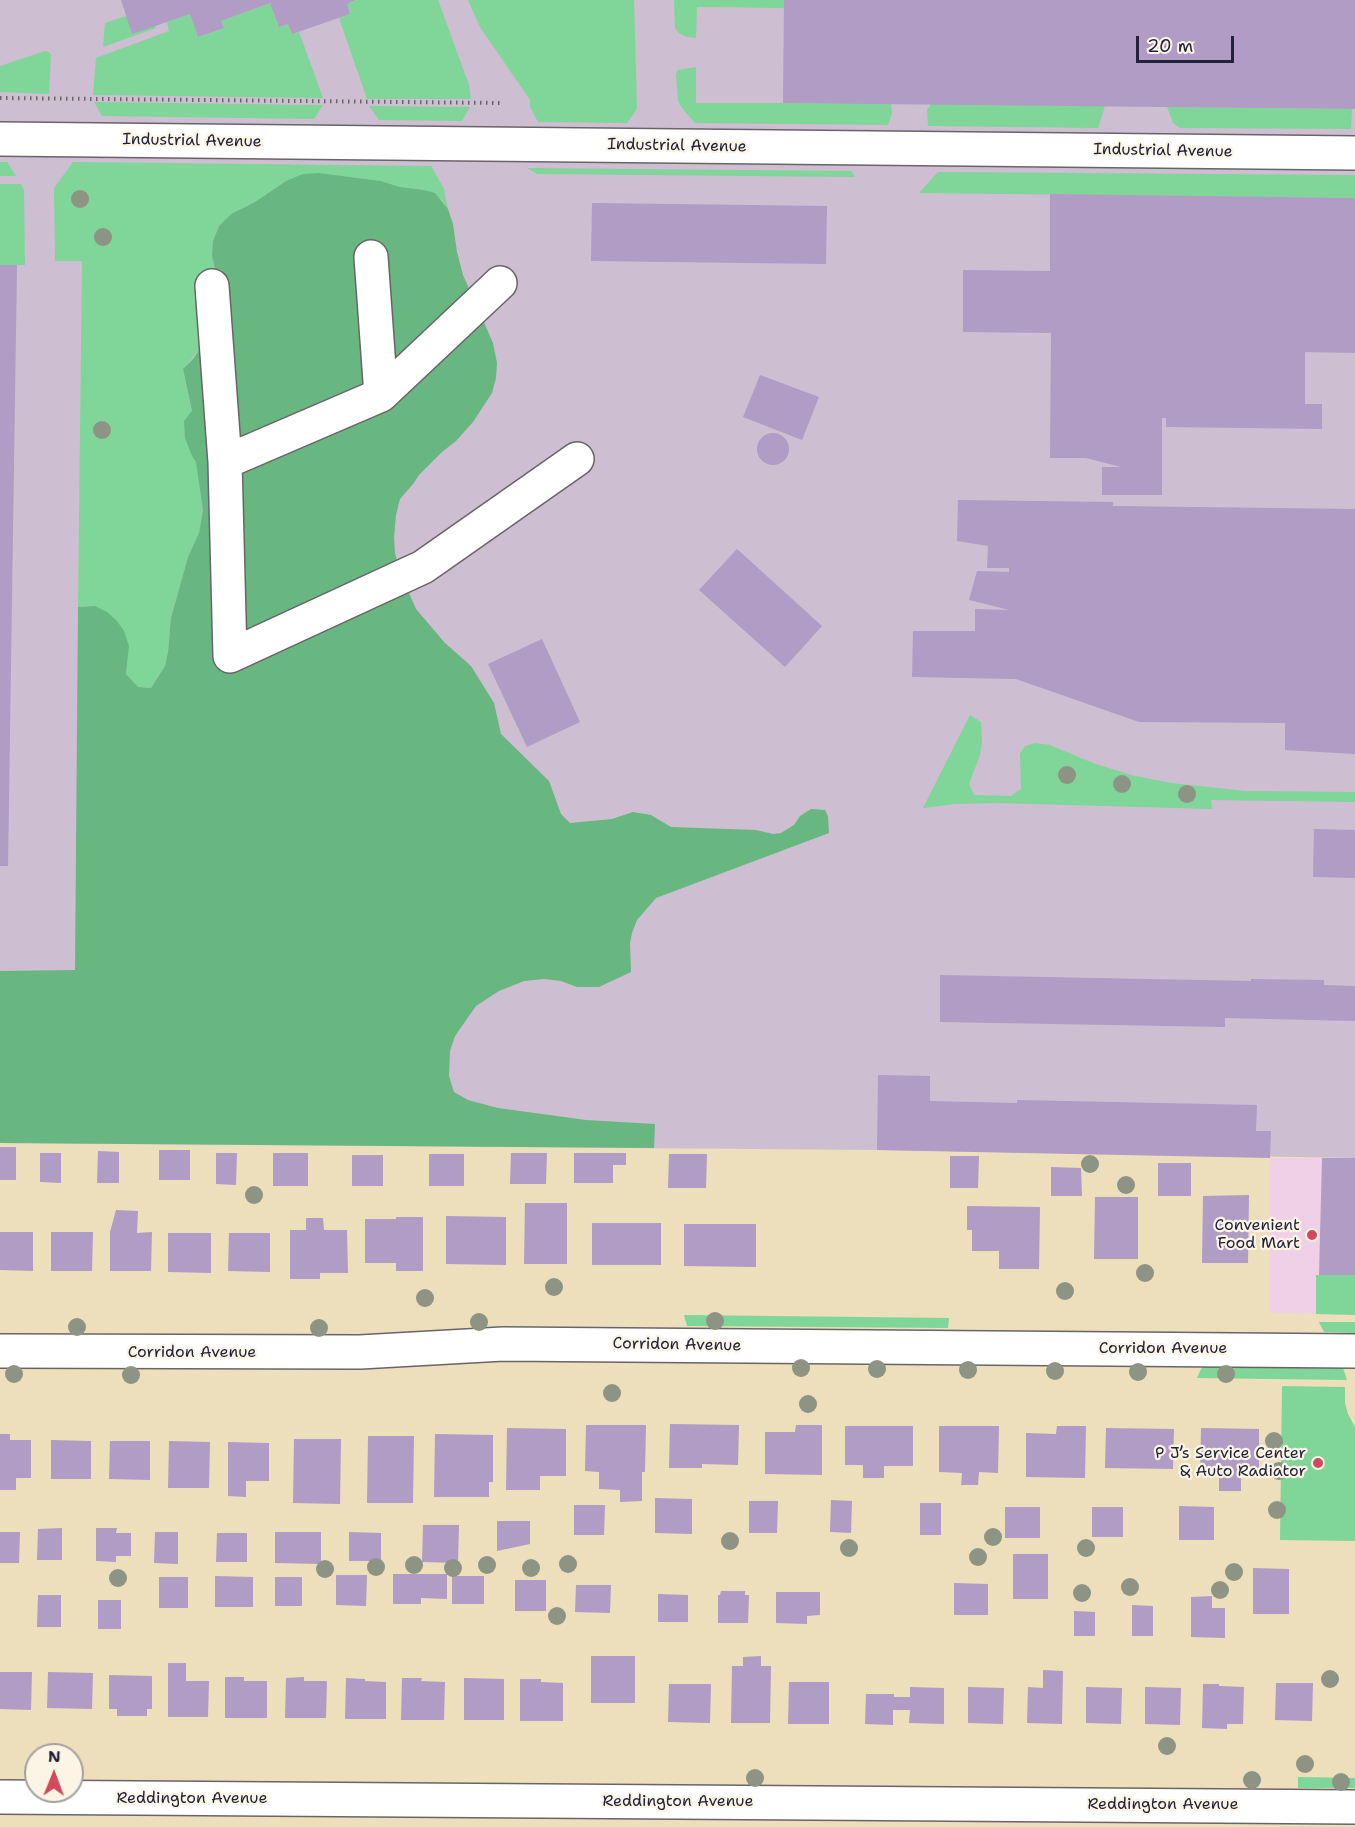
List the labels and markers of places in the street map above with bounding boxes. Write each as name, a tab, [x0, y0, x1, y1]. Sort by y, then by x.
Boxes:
place label: Convenient Food Mart	[1215, 1216, 1300, 1254]
marker: Convenient Food Mart	[1305, 1228, 1319, 1242]
place label: P J’s Service Center & Auto Radiator	[1155, 1444, 1306, 1482]
marker: P J’s Service Center & Auto Radiator	[1311, 1456, 1325, 1470]

